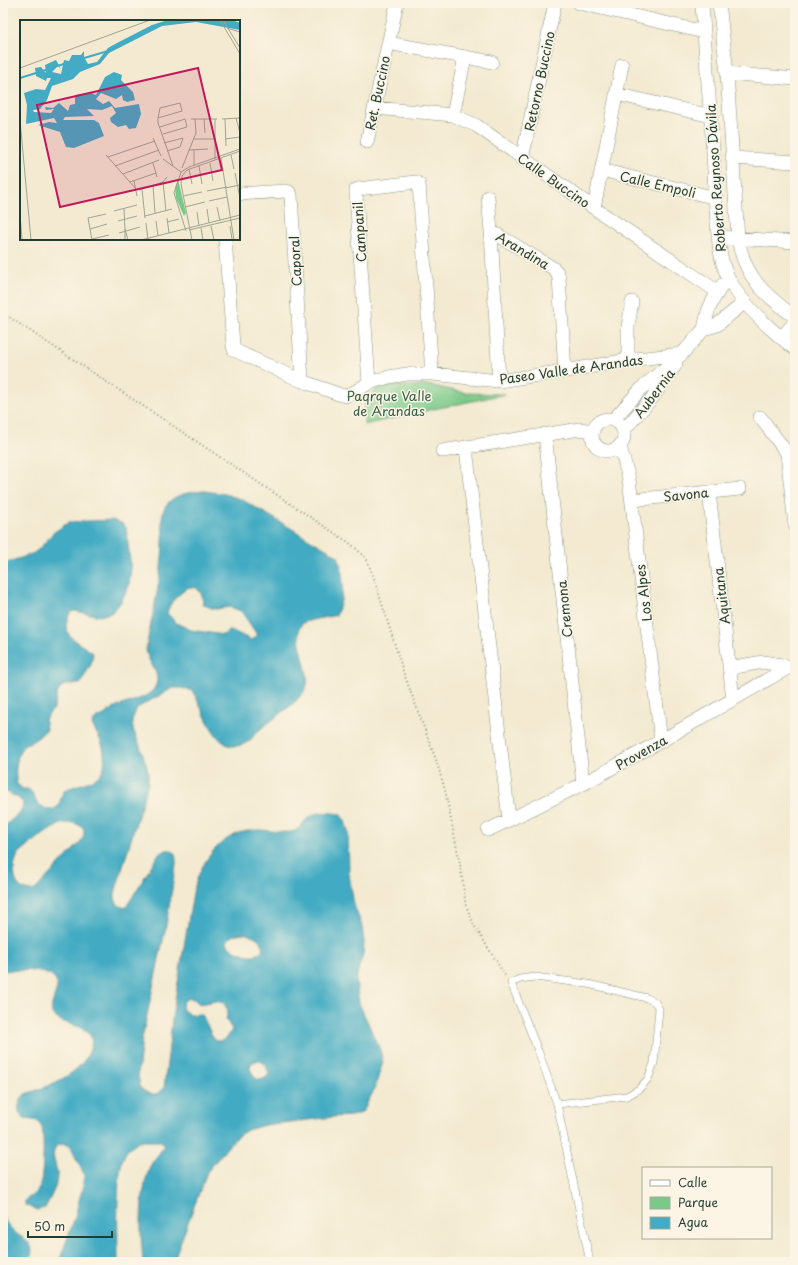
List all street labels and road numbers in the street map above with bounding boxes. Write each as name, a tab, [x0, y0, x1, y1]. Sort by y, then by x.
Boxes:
street label: Retorno Buccino	[519, 29, 559, 133]
street label: Ret. Buccino	[360, 54, 394, 132]
street label: Roberto Reynoso Dávila	[700, 103, 730, 253]
street label: Calle Buccino	[514, 148, 594, 212]
street label: Calle Empoli	[618, 166, 698, 202]
street label: Campanil	[347, 201, 371, 263]
street label: Arandina	[493, 227, 554, 274]
street label: Caporal	[284, 235, 306, 287]
street label: Paseo Valle de Arandas	[498, 349, 644, 388]
street label: Aubernia	[629, 364, 679, 422]
street label: Savona	[662, 482, 710, 506]
street label: Los Alpes	[630, 563, 656, 623]
street label: Aquitana	[708, 566, 734, 626]
street label: Cremona	[551, 579, 576, 639]
street label: Provenza	[612, 730, 671, 774]

